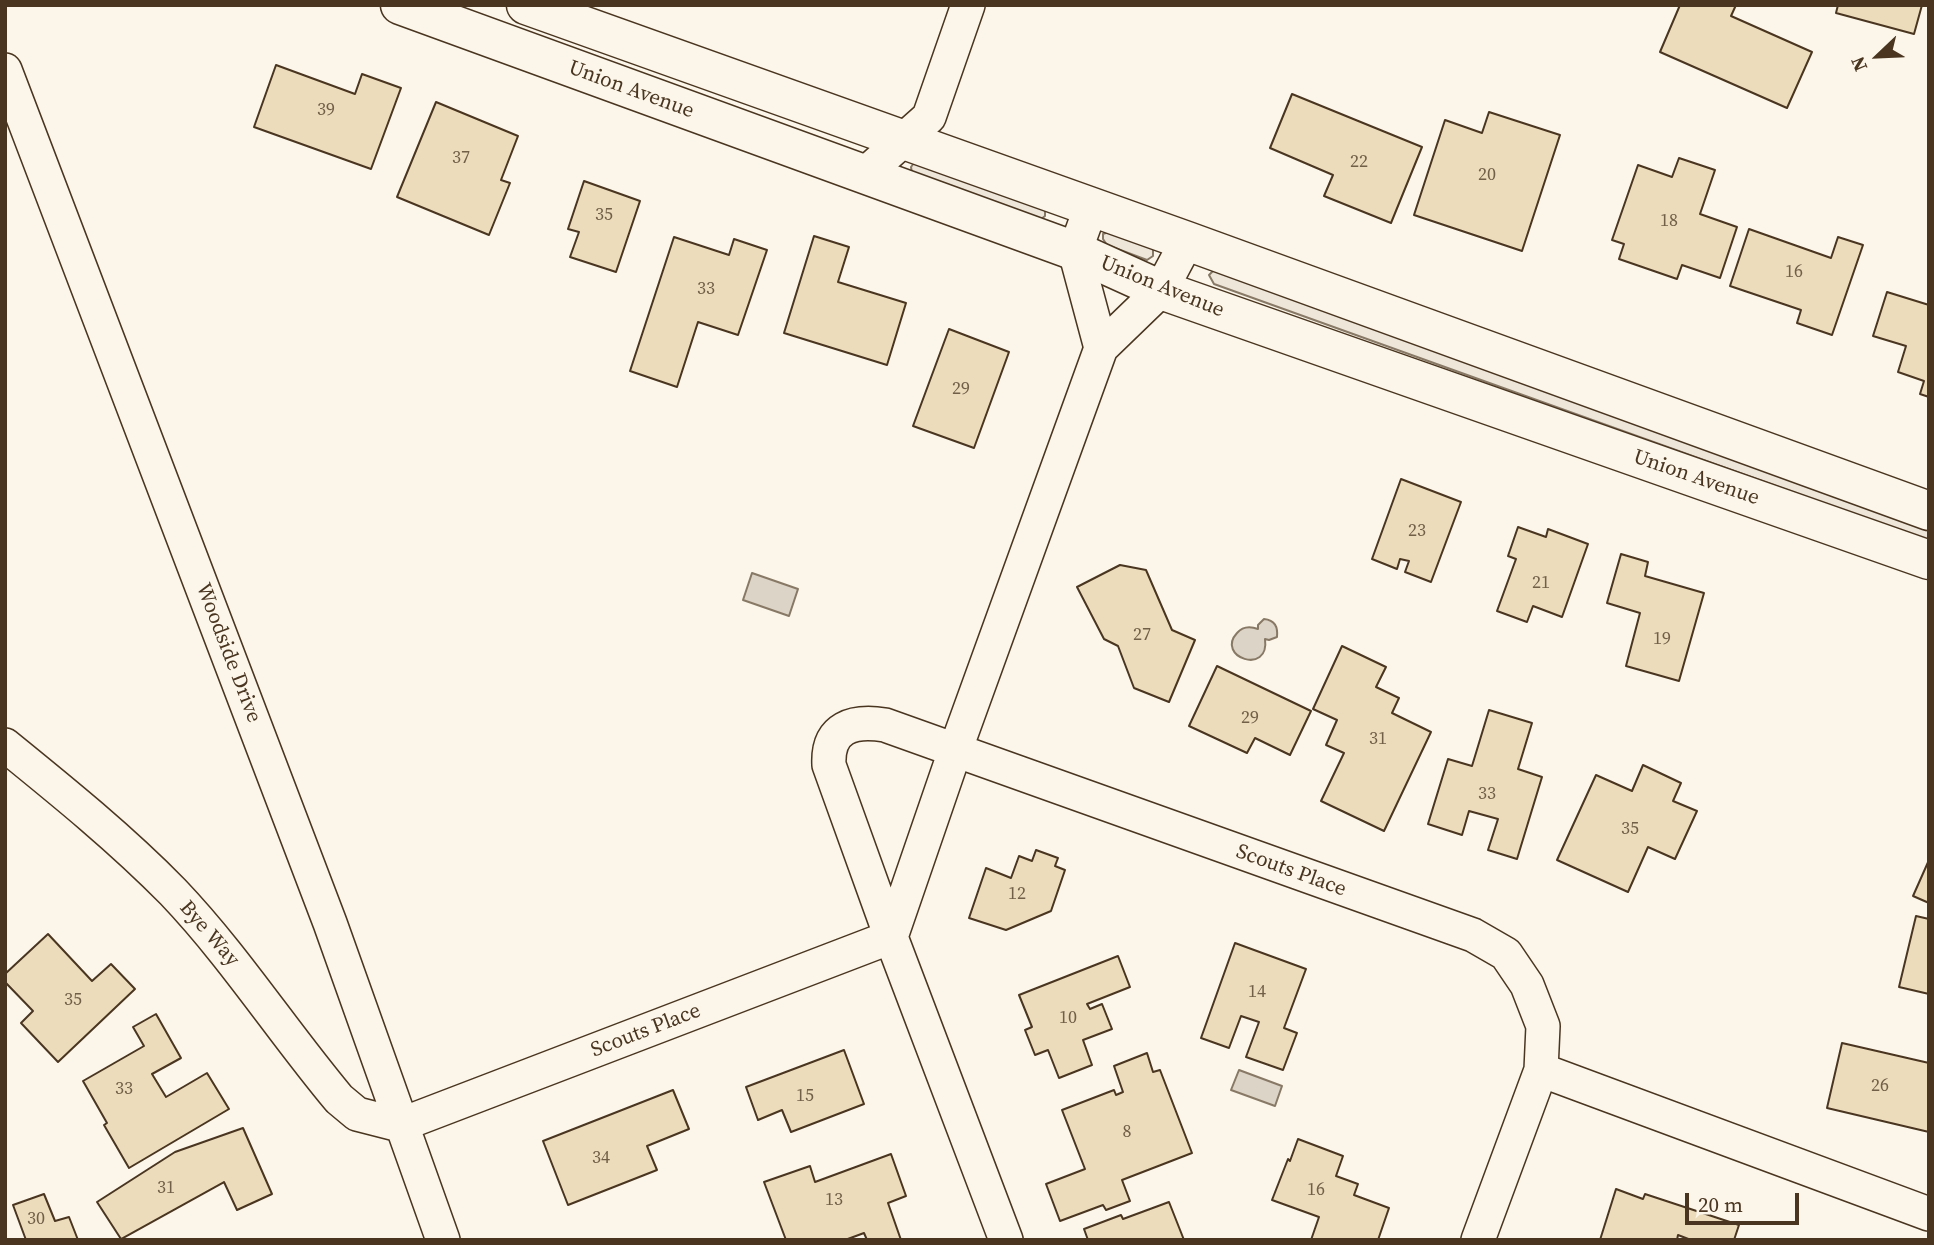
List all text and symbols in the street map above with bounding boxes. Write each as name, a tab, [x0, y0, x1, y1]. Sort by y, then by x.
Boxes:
north arrow	[1843, 21, 1913, 91]
text: N	[1844, 53, 1873, 76]
street label: Union Avenue	[565, 56, 697, 124]
house number: 39	[317, 99, 335, 121]
house number: 37	[452, 147, 470, 169]
house number: 22	[1350, 151, 1368, 173]
house number: 20	[1478, 164, 1496, 186]
house number: 35	[595, 204, 613, 226]
house number: 18	[1660, 210, 1678, 232]
street label: Union Avenue	[1096, 251, 1228, 323]
house number: 16	[1785, 261, 1803, 283]
house number: 33	[697, 278, 715, 300]
house number: 29	[952, 378, 970, 400]
street label: Union Avenue	[1630, 445, 1762, 511]
house number: 23	[1408, 520, 1426, 542]
house number: 21	[1532, 572, 1550, 594]
street label: Woodside Drive	[190, 580, 266, 726]
house number: 27	[1133, 624, 1151, 646]
house number: 19	[1653, 628, 1671, 650]
house number: 29	[1241, 707, 1259, 729]
house number: 31	[1369, 728, 1387, 750]
house number: 33	[1478, 783, 1496, 805]
house number: 35	[1621, 818, 1639, 840]
street label: Scouts Place	[1232, 839, 1350, 903]
house number: 12	[1008, 883, 1026, 905]
street label: Bye Way	[174, 896, 244, 972]
house number: 14	[1248, 981, 1266, 1003]
house number: 35	[64, 989, 82, 1011]
street label: Scouts Place	[588, 999, 704, 1063]
house number: 10	[1059, 1007, 1077, 1029]
house number: 26	[1871, 1075, 1889, 1097]
house number: 33	[115, 1078, 133, 1100]
house number: 15	[796, 1085, 814, 1107]
house number: 8	[1123, 1121, 1131, 1143]
house number: 34	[592, 1147, 610, 1169]
house number: 31	[157, 1177, 175, 1199]
scale bar	[1689, 1178, 1803, 1222]
house number: 16	[1307, 1179, 1325, 1201]
house number: 13	[825, 1189, 843, 1211]
text: 20 m	[1698, 1190, 1743, 1219]
house number: 30	[27, 1208, 45, 1230]

